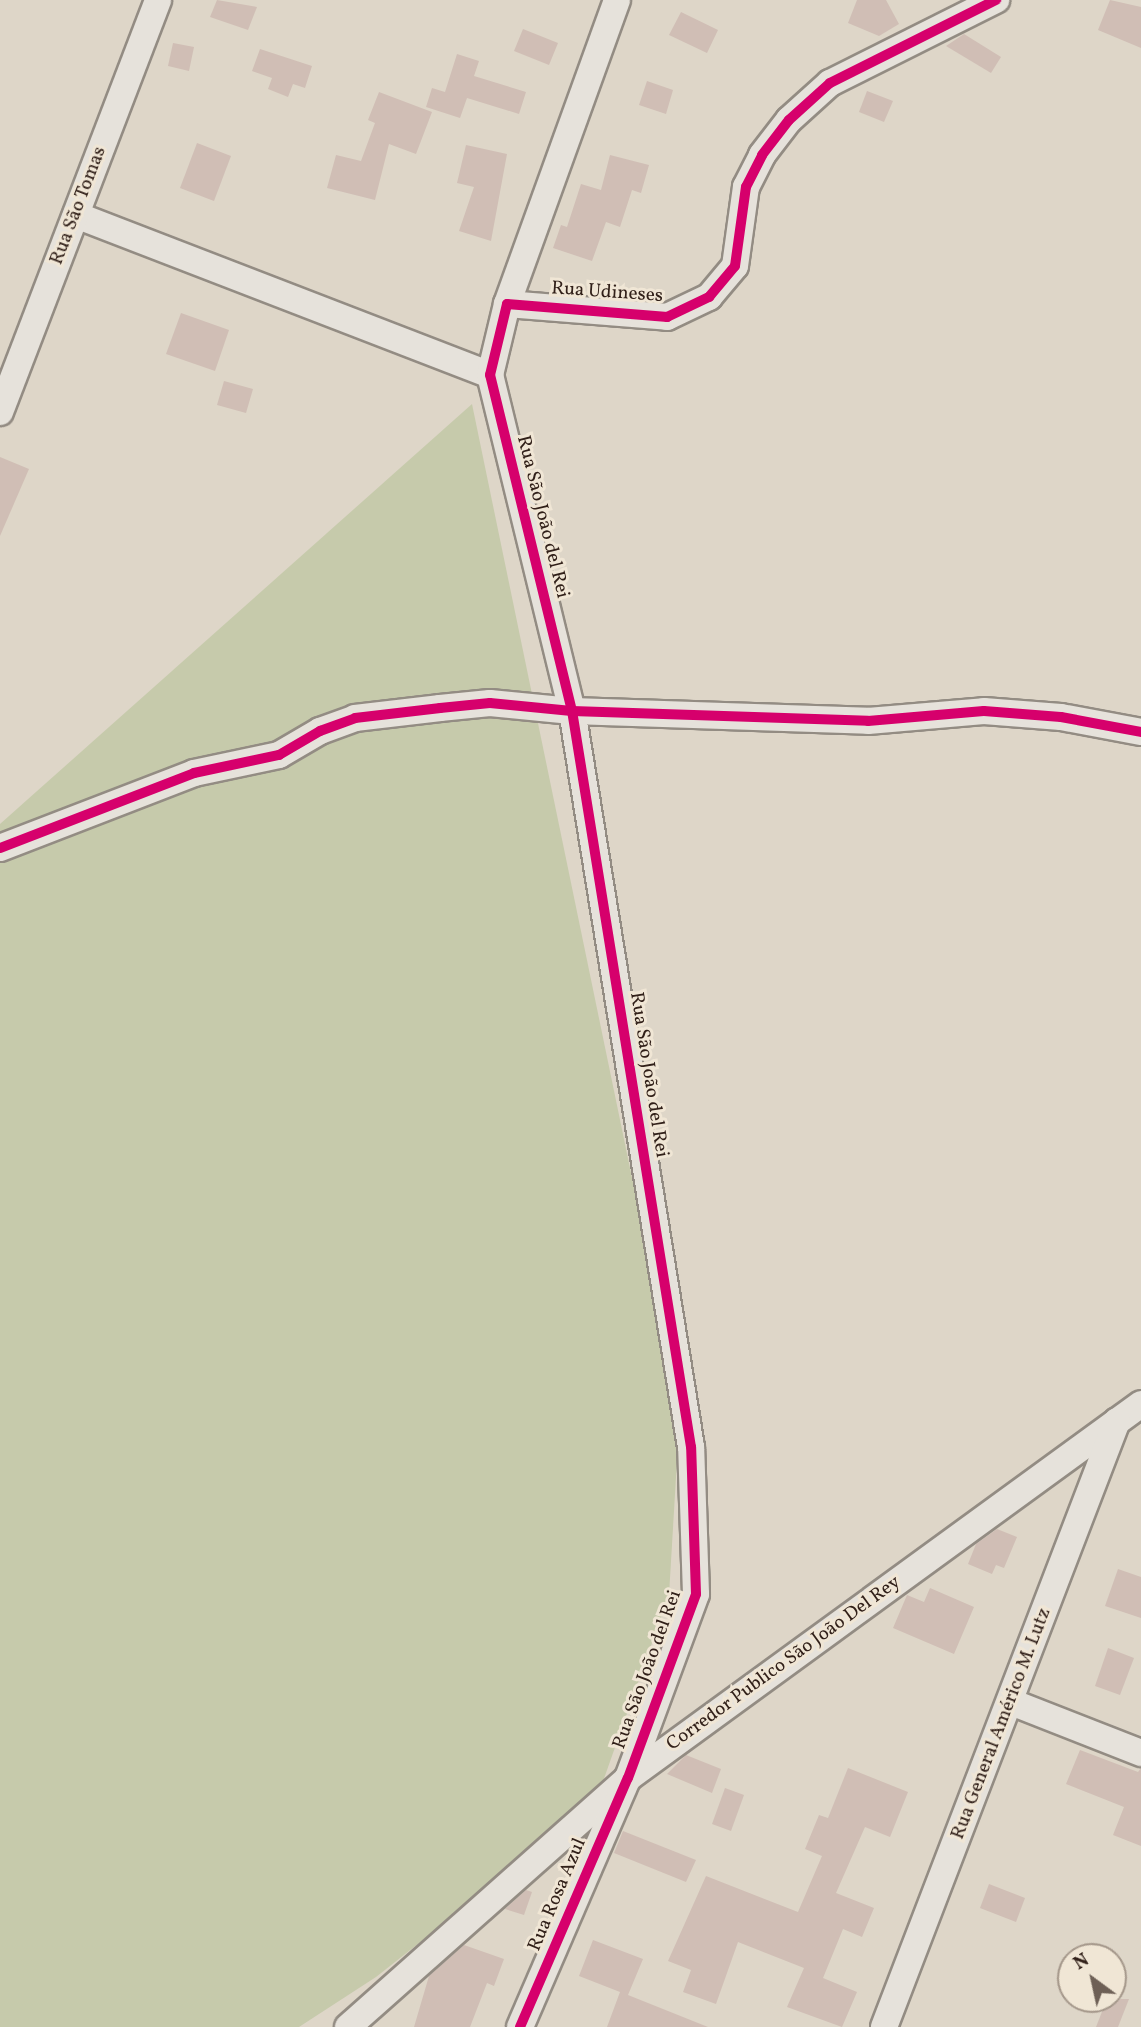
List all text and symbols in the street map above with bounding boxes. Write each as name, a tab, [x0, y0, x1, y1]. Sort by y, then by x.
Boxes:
street label: Rua São Tomas	[46, 144, 112, 268]
street label: Rua Udineses	[550, 278, 664, 308]
street label: Rua São João del Rei	[511, 433, 573, 601]
street label: Rua São João del Rei	[624, 991, 672, 1159]
street label: Corredor Publico São João Del Rey	[663, 1571, 905, 1757]
street label: Rua São João del Rei	[609, 1588, 687, 1752]
street label: Rua General Américo M. Lutz	[947, 1605, 1057, 1843]
street label: Rua Rosa Azul	[524, 1835, 592, 1955]
north arrow	[1057, 1943, 1127, 2013]
text: N	[1069, 1947, 1095, 1977]

